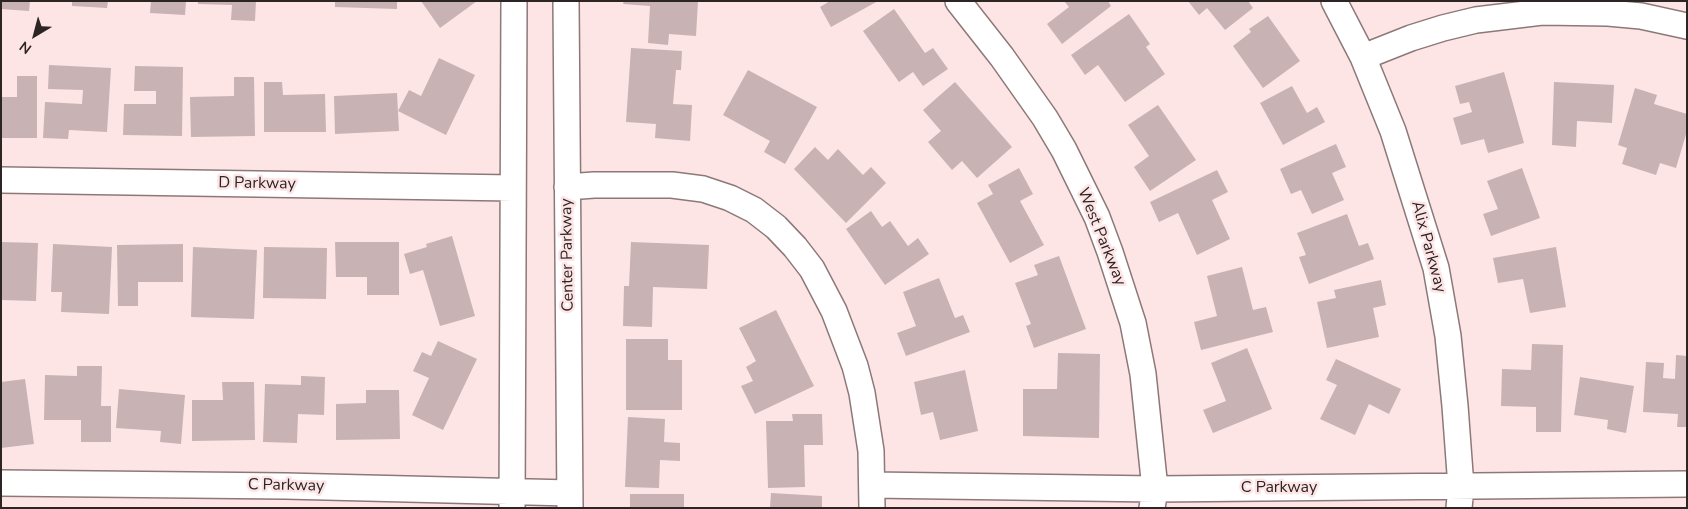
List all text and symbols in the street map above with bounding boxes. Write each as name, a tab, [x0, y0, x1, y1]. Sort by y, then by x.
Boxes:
north arrow	[10, 10, 60, 60]
text: N	[16, 37, 36, 58]
street label: D Parkway	[218, 174, 296, 194]
street label: West Parkway	[1073, 185, 1129, 289]
street label: Center Parkway	[557, 198, 579, 312]
street label: Alix Parkway	[1407, 199, 1449, 295]
street label: C Parkway	[248, 476, 324, 496]
street label: C Parkway	[1241, 478, 1317, 498]

